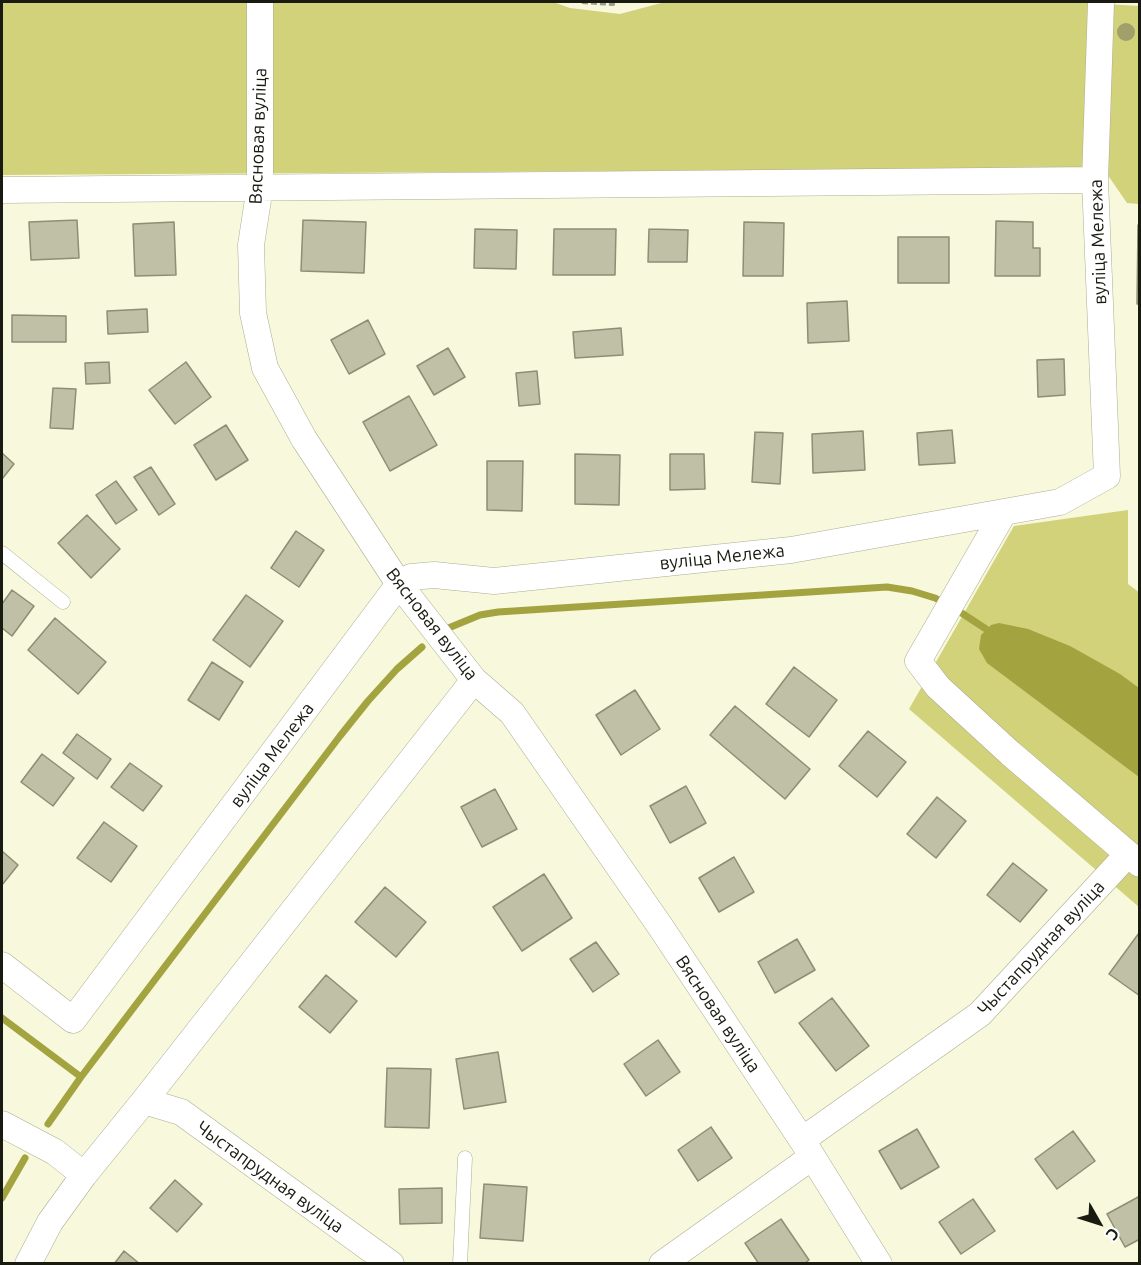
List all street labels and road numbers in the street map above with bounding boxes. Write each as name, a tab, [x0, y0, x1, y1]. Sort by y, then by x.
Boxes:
street label: Вясновая вуліца	[245, 67, 271, 205]
street label: вуліца Мележа	[1085, 179, 1111, 305]
street label: вуліца Мележа	[658, 540, 786, 574]
street label: Вясновая вуліца	[381, 564, 483, 684]
street label: вуліца Мележа	[226, 698, 318, 812]
street label: Чыстапрудная вуліца	[973, 876, 1109, 1020]
street label: Вясновая вуліца	[671, 951, 765, 1077]
street label: Чыстапрудная вуліца	[192, 1116, 348, 1238]

